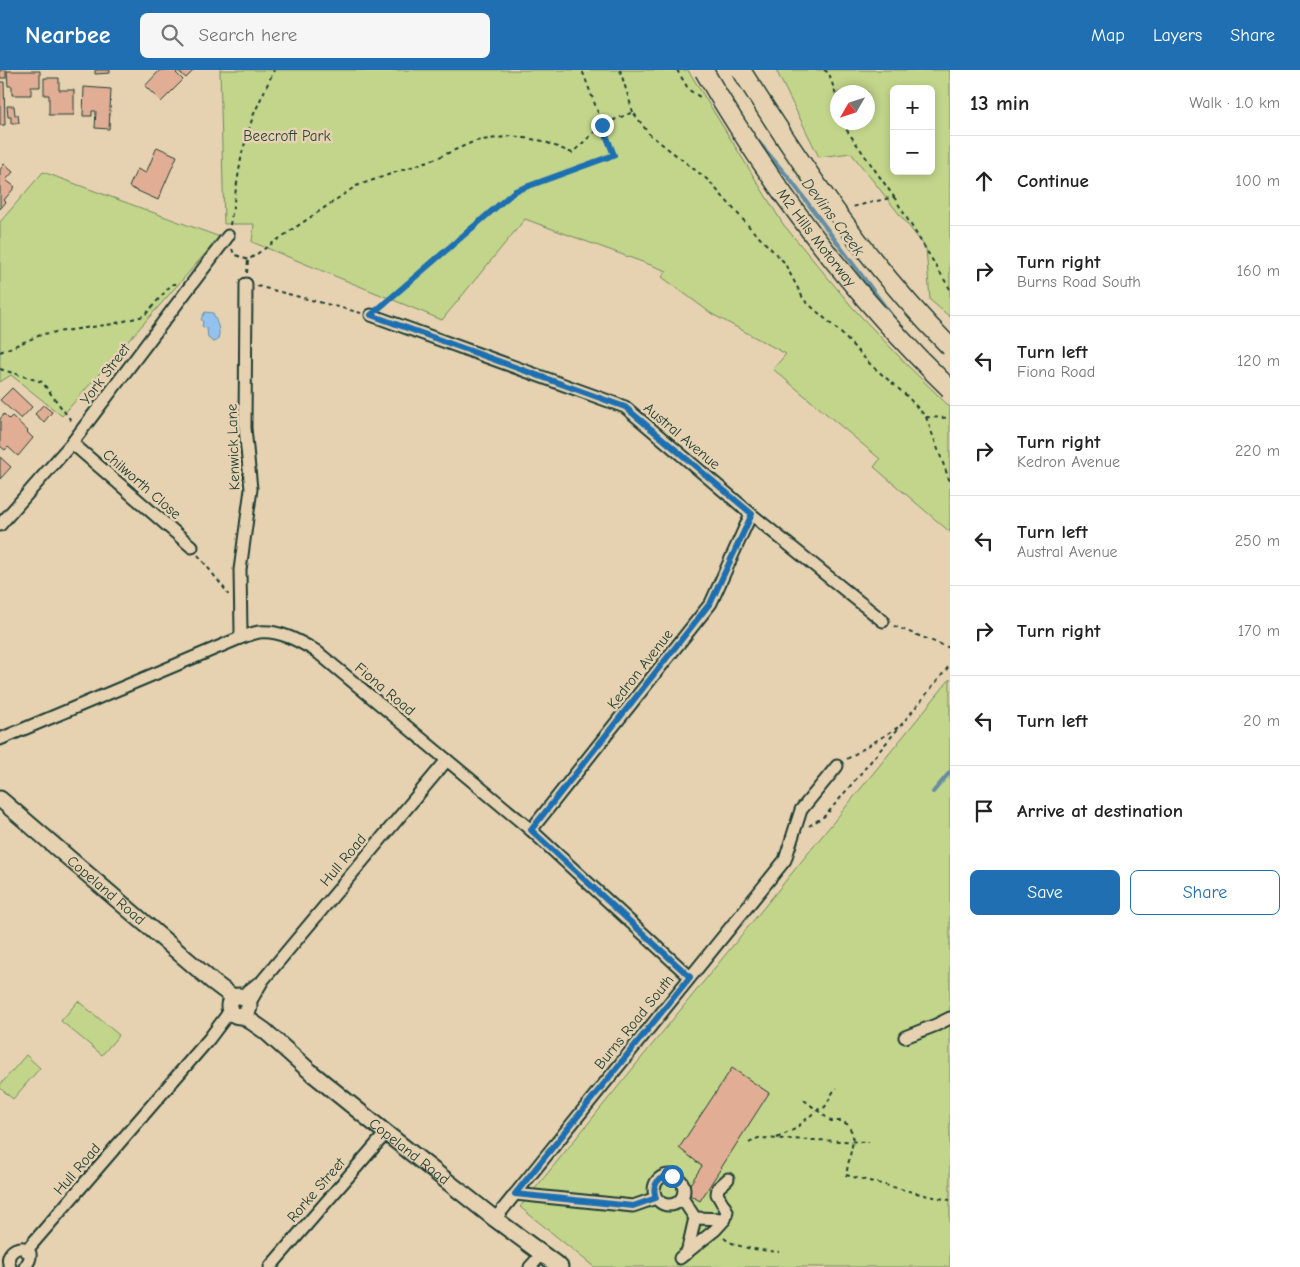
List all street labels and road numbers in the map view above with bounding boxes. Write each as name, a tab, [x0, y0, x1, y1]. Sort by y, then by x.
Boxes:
street label: M2 Hills Motorway	[773, 185, 860, 290]
street label: York Street	[76, 339, 134, 408]
street label: Austral Avenue	[640, 399, 724, 474]
street label: Kenwick Lane	[222, 403, 244, 491]
street label: Chilworth Close	[99, 445, 185, 523]
street label: Kedron Avenue	[603, 625, 677, 713]
street label: Fiona Road	[351, 659, 419, 719]
street label: Hull Road	[316, 830, 370, 890]
street label: Copeland Road	[63, 852, 149, 929]
street label: Burns Road South	[590, 971, 678, 1073]
street label: Copeland Road	[366, 1114, 453, 1189]
street label: Hull Road	[50, 1140, 104, 1198]
street label: Rorke Street	[283, 1153, 349, 1226]

